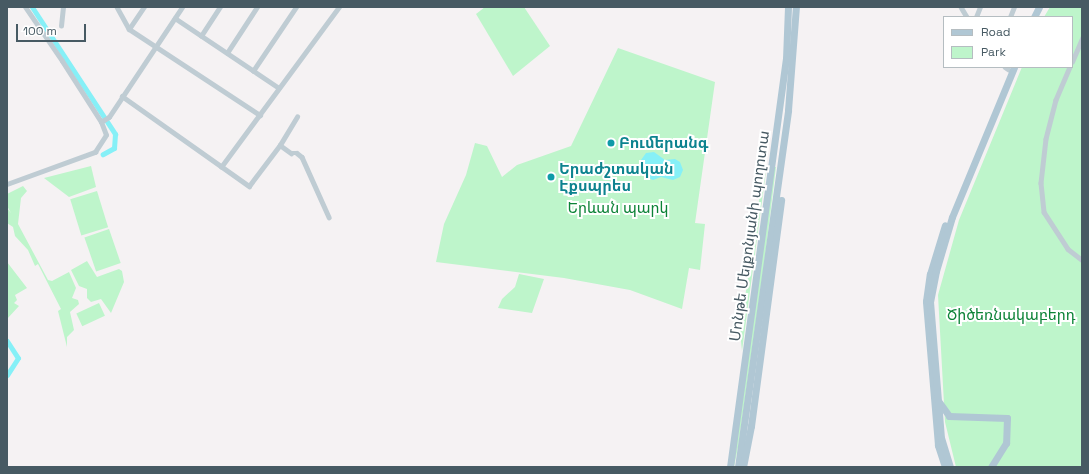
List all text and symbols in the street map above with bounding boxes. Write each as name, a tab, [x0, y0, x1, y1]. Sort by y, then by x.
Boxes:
scale bar	[18, 16, 88, 42]
legend	[943, 16, 1073, 68]
text: 100 m	[23, 23, 57, 39]
text: Road	[981, 24, 1010, 40]
text: Park	[981, 44, 1006, 60]
street label: Մոնթե Մելքոնյանի պողոտա	[725, 129, 773, 343]
place label: Բումերանգ	[619, 134, 708, 152]
marker: Բումերանգ	[606, 138, 616, 148]
place label: Երաժշտական Էքսպրես	[559, 159, 674, 194]
marker: Երաժշտական Էքսպրես	[546, 172, 556, 182]
park label: Երևան պարկ	[568, 199, 668, 217]
park label: Ծիծեռնակաբերդ	[947, 306, 1075, 324]

